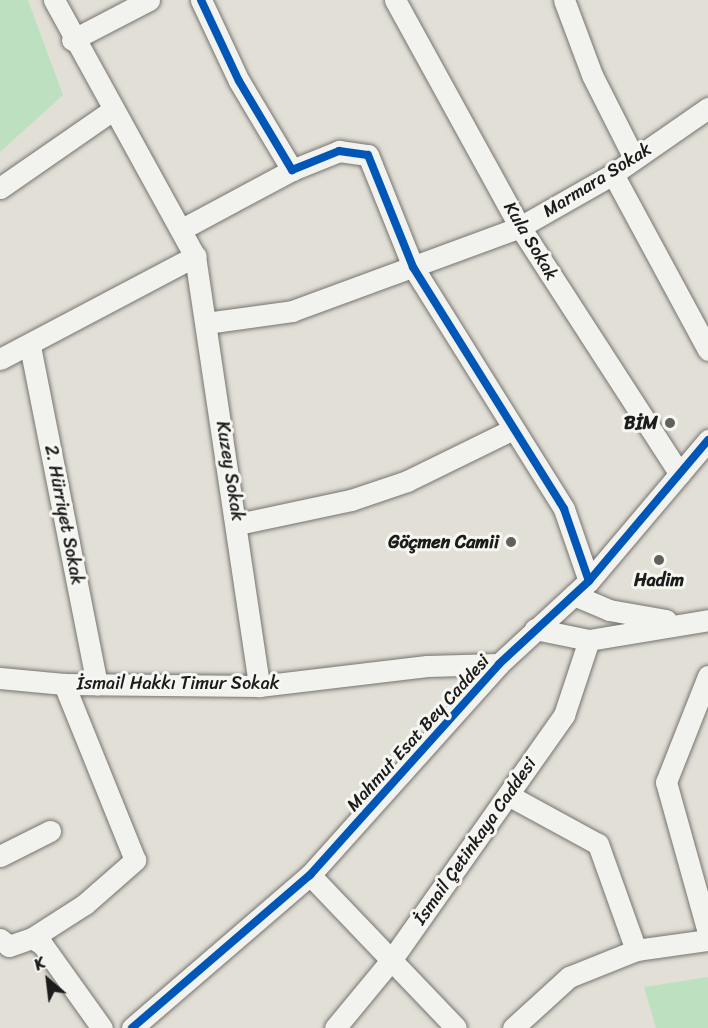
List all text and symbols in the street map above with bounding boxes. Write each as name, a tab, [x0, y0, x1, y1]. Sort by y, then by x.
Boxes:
street label: Marmara Sokak	[539, 138, 655, 222]
street label: Kula Sokak	[499, 198, 563, 284]
place label: BİM	[624, 412, 658, 434]
marker: BİM	[663, 416, 677, 430]
street label: Kuzey Sokak	[211, 419, 249, 523]
street label: 2. Hürriyet Sokak	[40, 443, 88, 587]
place label: Göçmen Camii	[388, 531, 499, 553]
marker: Göçmen Camii	[504, 535, 518, 549]
marker: Hadim	[652, 553, 666, 567]
place label: Hadim	[634, 569, 684, 591]
street label: Mahmut Esat Bey Caddesi	[342, 650, 494, 816]
street label: İsmail Hakkı Timur Sokak	[77, 672, 279, 694]
street label: İsmail Çetinkaya Caddesi	[409, 753, 541, 929]
text: K	[28, 949, 50, 979]
north arrow	[18, 950, 78, 1010]

